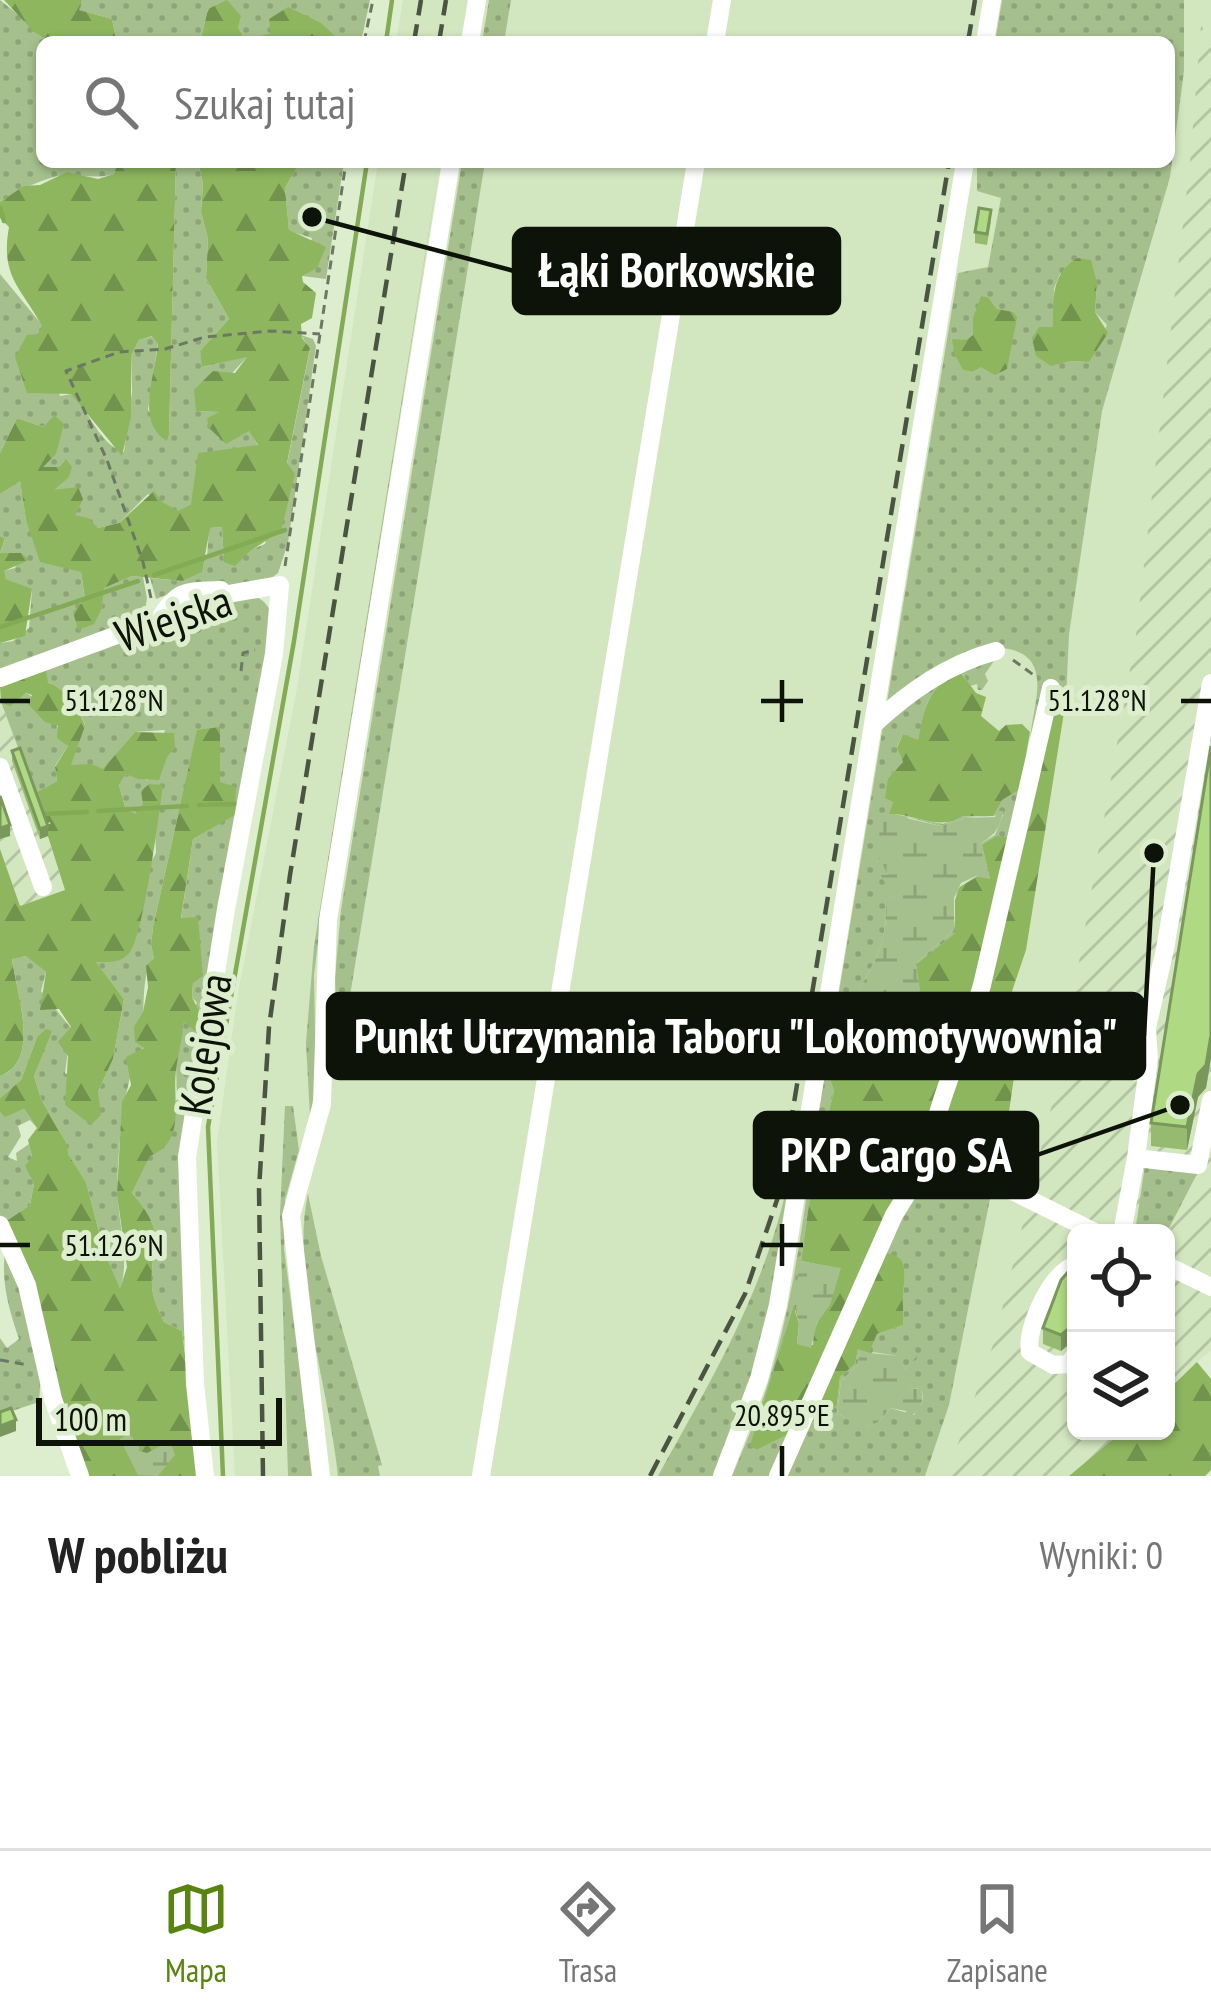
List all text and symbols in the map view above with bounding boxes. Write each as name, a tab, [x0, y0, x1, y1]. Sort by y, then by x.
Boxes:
search box	[36, 36, 1175, 168]
icon: search	[78, 69, 144, 135]
text: Szukaj tutaj	[174, 73, 356, 131]
callout: Łąki Borkowskie	[514, 229, 839, 313]
text: Łąki Borkowskie	[539, 238, 815, 300]
street label: Wiejska	[107, 570, 239, 664]
text: 51.128°N	[64, 680, 164, 719]
text: 51.128°N	[1047, 680, 1147, 719]
street label: Kolejowa	[164, 969, 244, 1119]
callout: Punkt Utrzymania Taboru "Lokomotywownia"	[328, 994, 1144, 1078]
text: Punkt Utrzymania Taboru "Lokomotywownia"	[354, 1004, 1118, 1066]
callout: PKP Cargo SA	[755, 1113, 1037, 1197]
text: PKP Cargo SA	[780, 1123, 1013, 1185]
map controls	[1067, 1224, 1175, 1440]
button: locate	[1067, 1224, 1175, 1332]
text: 51.126°N	[64, 1225, 164, 1264]
button: layers	[1067, 1332, 1175, 1440]
scale bar	[36, 1392, 282, 1445]
text: 20.895°E	[734, 1395, 830, 1434]
text: 100 m	[54, 1397, 127, 1440]
text: W pobliżu	[48, 1521, 228, 1587]
text: Wyniki: 0	[1040, 1529, 1163, 1580]
tab: Mapa	[163, 1876, 229, 1991]
tab: Trasa	[555, 1876, 621, 1991]
tab: Zapisane	[947, 1876, 1048, 1991]

